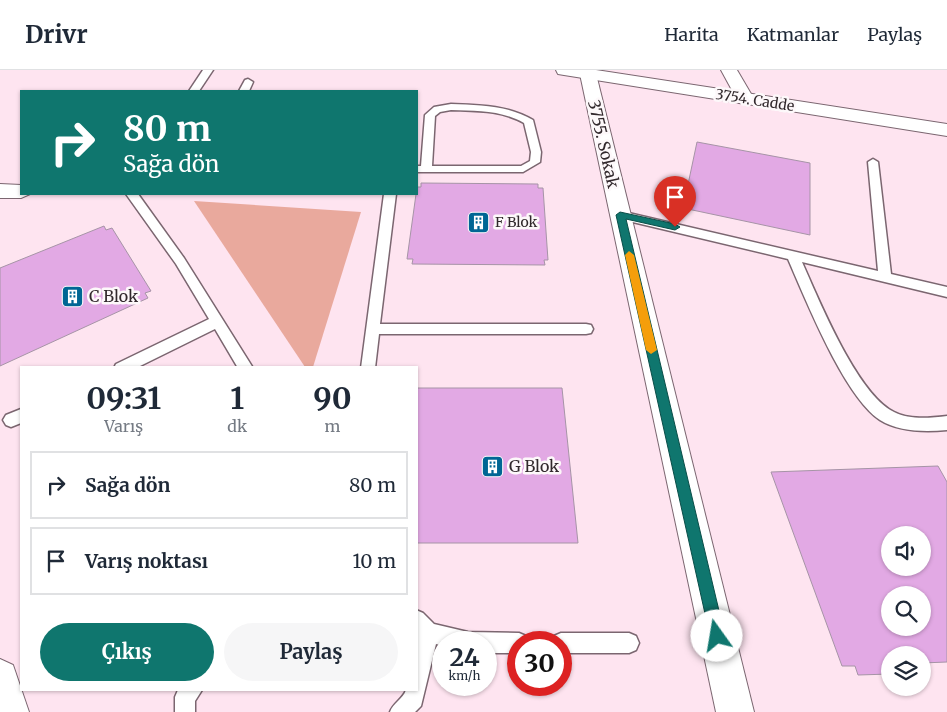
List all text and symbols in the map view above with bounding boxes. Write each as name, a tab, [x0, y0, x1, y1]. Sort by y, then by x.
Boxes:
text: Drivr	[25, 19, 88, 50]
text: Harita	[664, 23, 719, 46]
text: Katmanlar	[747, 23, 839, 46]
text: Paylaş	[867, 23, 922, 46]
street label: 3754. Cadde	[714, 85, 796, 115]
street label: 3755. Sokak	[584, 98, 624, 191]
text: 80 m	[123, 107, 211, 151]
icon: right	[40, 110, 105, 175]
text: Sağa dön	[123, 150, 219, 178]
pin	[654, 176, 696, 227]
icon: arrive	[661, 183, 689, 211]
building icon: F Blok	[467, 210, 491, 234]
place label: F Blok	[495, 213, 538, 231]
building icon: C Blok	[61, 284, 85, 308]
place label: C Blok	[89, 286, 139, 306]
text: 09:31	[86, 379, 161, 417]
text: 1	[230, 379, 244, 417]
text: 90	[313, 379, 352, 417]
text: Varış	[104, 416, 143, 436]
text: dk	[227, 416, 247, 436]
text: m	[325, 416, 340, 436]
building icon: G Blok	[481, 454, 505, 478]
place label: G Blok	[509, 456, 560, 476]
icon: right	[42, 471, 70, 499]
text: Sağa dön	[85, 473, 170, 497]
text: 80 m	[349, 473, 396, 497]
map controls	[881, 526, 931, 696]
button: sound	[881, 526, 931, 576]
icon: arrive	[42, 547, 70, 575]
text: Varış noktası	[85, 549, 208, 573]
text: 10 m	[353, 549, 396, 573]
button: search	[881, 586, 931, 636]
position arrow	[690, 609, 742, 661]
button: Çıkış	[40, 623, 214, 681]
button: Paylaş	[224, 623, 398, 681]
speed limit sign: 30	[507, 631, 572, 696]
text: 24	[449, 641, 480, 673]
button: layers	[881, 646, 931, 696]
text: km/h	[449, 668, 480, 683]

